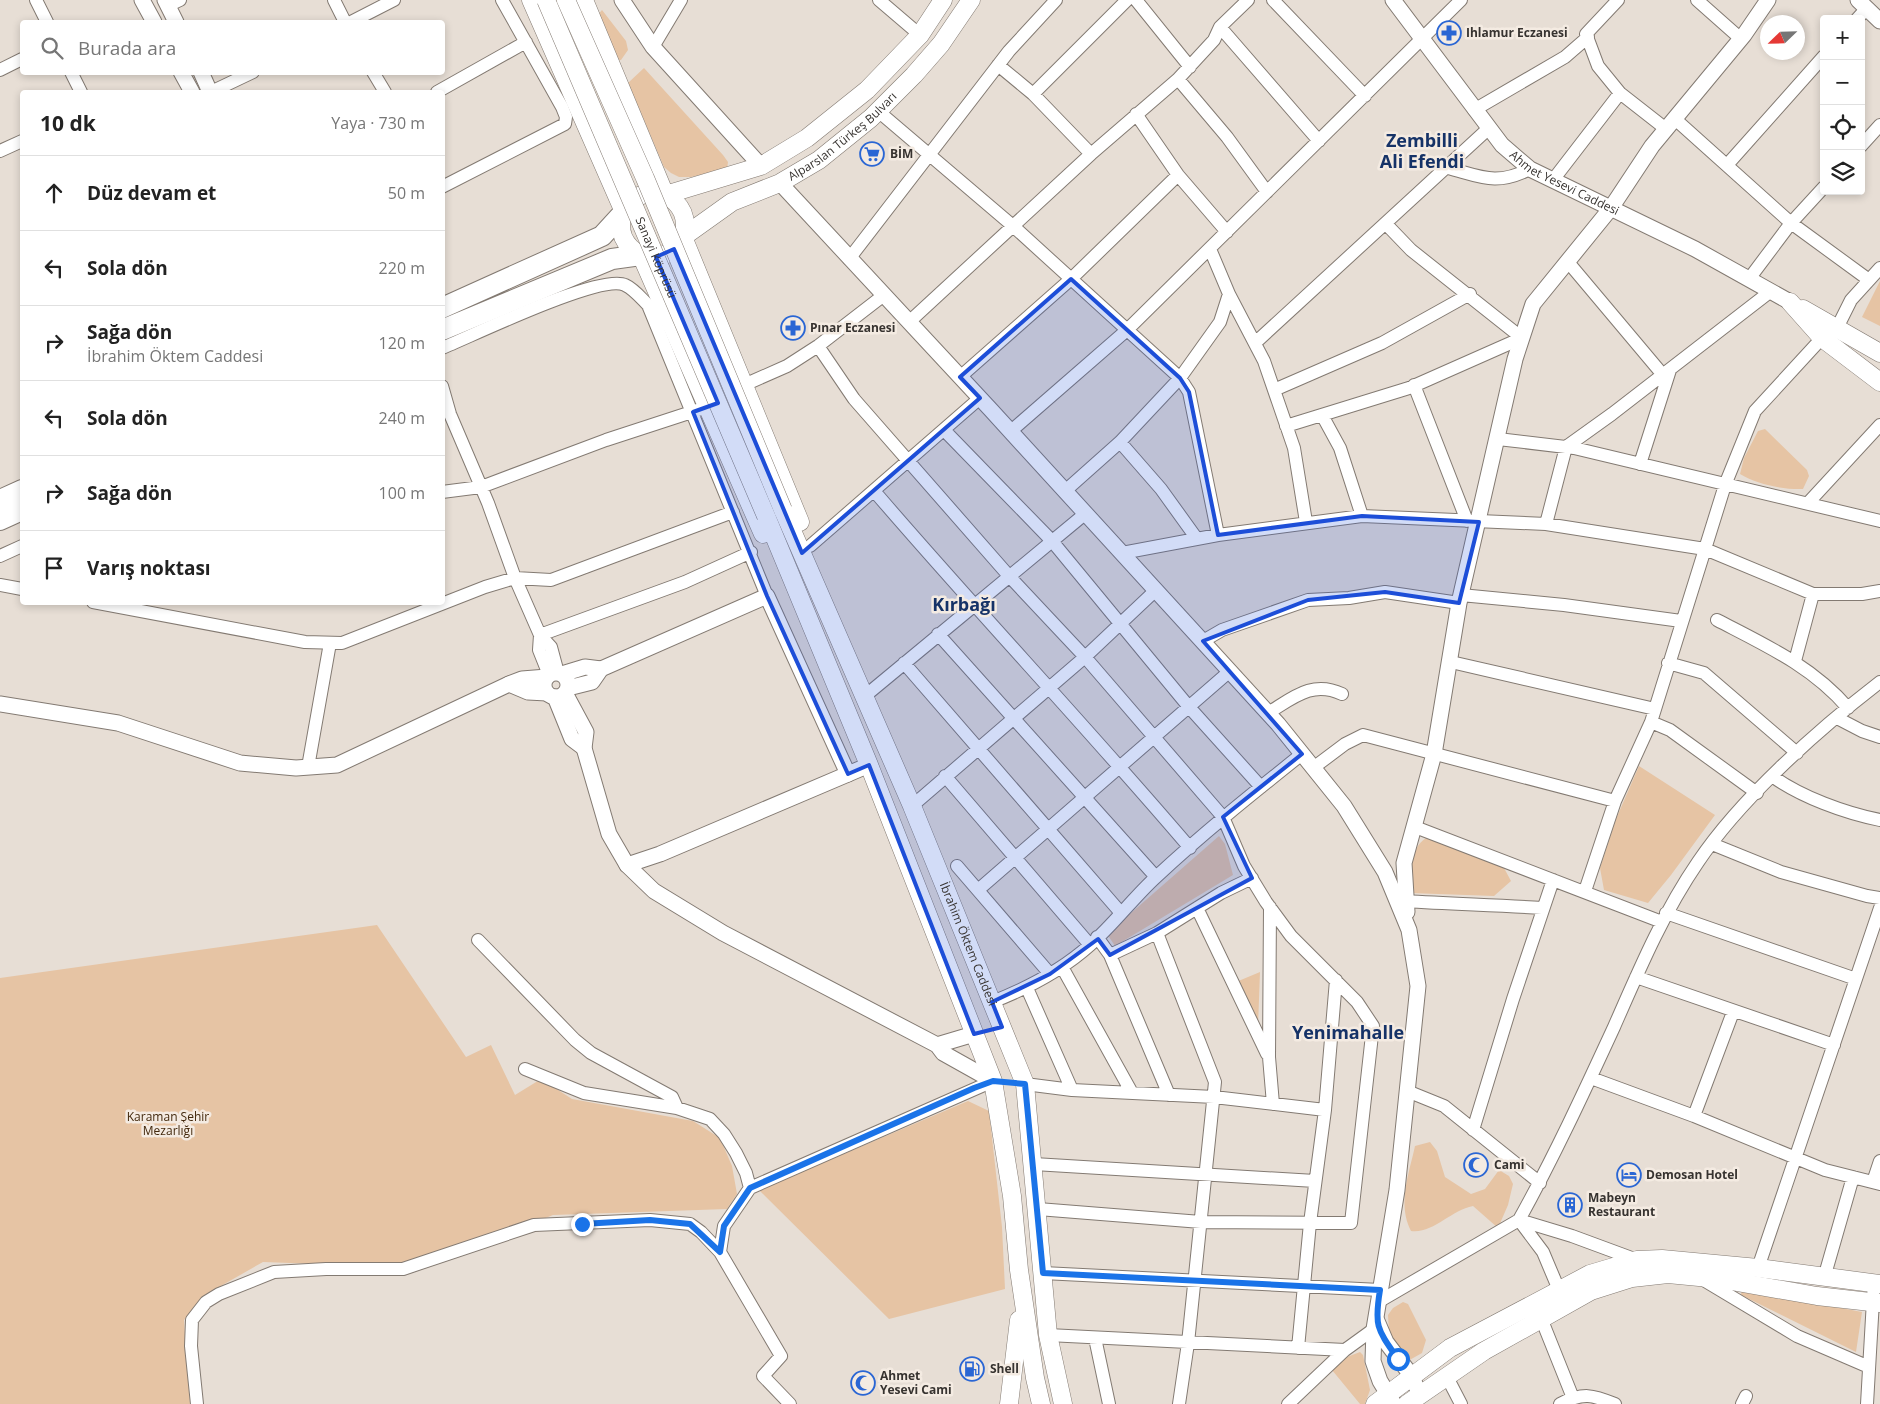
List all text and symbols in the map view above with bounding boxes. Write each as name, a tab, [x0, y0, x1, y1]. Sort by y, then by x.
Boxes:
north arrow	[1760, 15, 1805, 60]
map controls	[1820, 15, 1865, 195]
button: +	[1820, 15, 1865, 60]
search box	[20, 20, 445, 75]
pharmacy icon: Ihlamur Eczanesi	[1436, 20, 1462, 46]
place label: Ihlamur Eczanesi	[1466, 24, 1568, 41]
icon: search	[38, 34, 66, 62]
text: Burada ara	[78, 35, 176, 61]
button: −	[1820, 60, 1865, 105]
street label: Alparslan Türkeş Bulvarı	[785, 88, 900, 185]
button: locate	[1820, 105, 1865, 150]
text: 10 dk	[40, 109, 96, 137]
text: Yaya · 730 m	[331, 112, 425, 134]
district label: Zembilli Ali Efendi	[1380, 128, 1464, 173]
supermarket icon: BİM	[859, 141, 885, 167]
place label: BİM	[890, 145, 913, 162]
street label: Ahmet Yesevi Caddesi	[1506, 146, 1622, 219]
button: layers	[1820, 150, 1865, 195]
icon: ahead	[40, 179, 68, 207]
text: Düz devam et	[87, 180, 216, 206]
text: 50 m	[388, 182, 425, 204]
street label: Sanayi Köprüsü	[631, 214, 681, 301]
icon: left	[40, 254, 68, 282]
text: Sola dön	[87, 255, 168, 281]
text: 220 m	[379, 257, 425, 279]
pharmacy icon: Pınar Eczanesi	[780, 315, 806, 341]
text: Sağa dön	[87, 319, 172, 345]
place label: Pınar Eczanesi	[810, 319, 896, 336]
icon: right	[40, 329, 68, 357]
text: 120 m	[379, 332, 425, 354]
text: İbrahim Öktem Caddesi	[87, 345, 263, 367]
icon: left	[40, 404, 68, 432]
text: Sola dön	[87, 405, 168, 431]
text: 240 m	[379, 407, 425, 429]
icon: right	[40, 479, 68, 507]
text: Sağa dön	[87, 480, 172, 506]
text: 100 m	[379, 482, 425, 504]
icon: arrive	[40, 554, 68, 582]
text: Varış noktası	[87, 555, 211, 581]
district label: Kırbağı	[932, 592, 996, 616]
street label: İbrahim Öktem Caddesi	[936, 879, 1001, 1008]
district label: Yenimahalle	[1292, 1020, 1404, 1044]
park label: Karaman Şehir Mezarlığı	[127, 1108, 209, 1139]
mosque icon: Cami	[1463, 1152, 1489, 1178]
place label: Cami	[1494, 1156, 1524, 1173]
hotel icon: Demosan Hotel	[1616, 1162, 1642, 1188]
place label: Demosan Hotel	[1646, 1166, 1738, 1183]
place label: Mabeyn Restaurant	[1588, 1189, 1655, 1220]
building icon: Mabeyn Restaurant	[1557, 1192, 1583, 1218]
route end	[571, 1213, 594, 1236]
route start	[1387, 1348, 1410, 1371]
fuel station icon: Shell	[959, 1356, 985, 1382]
place label: Shell	[990, 1360, 1019, 1377]
place label: Ahmet Yesevi Cami	[880, 1367, 952, 1398]
mosque icon: Ahmet Yesevi Cami	[850, 1370, 876, 1396]

